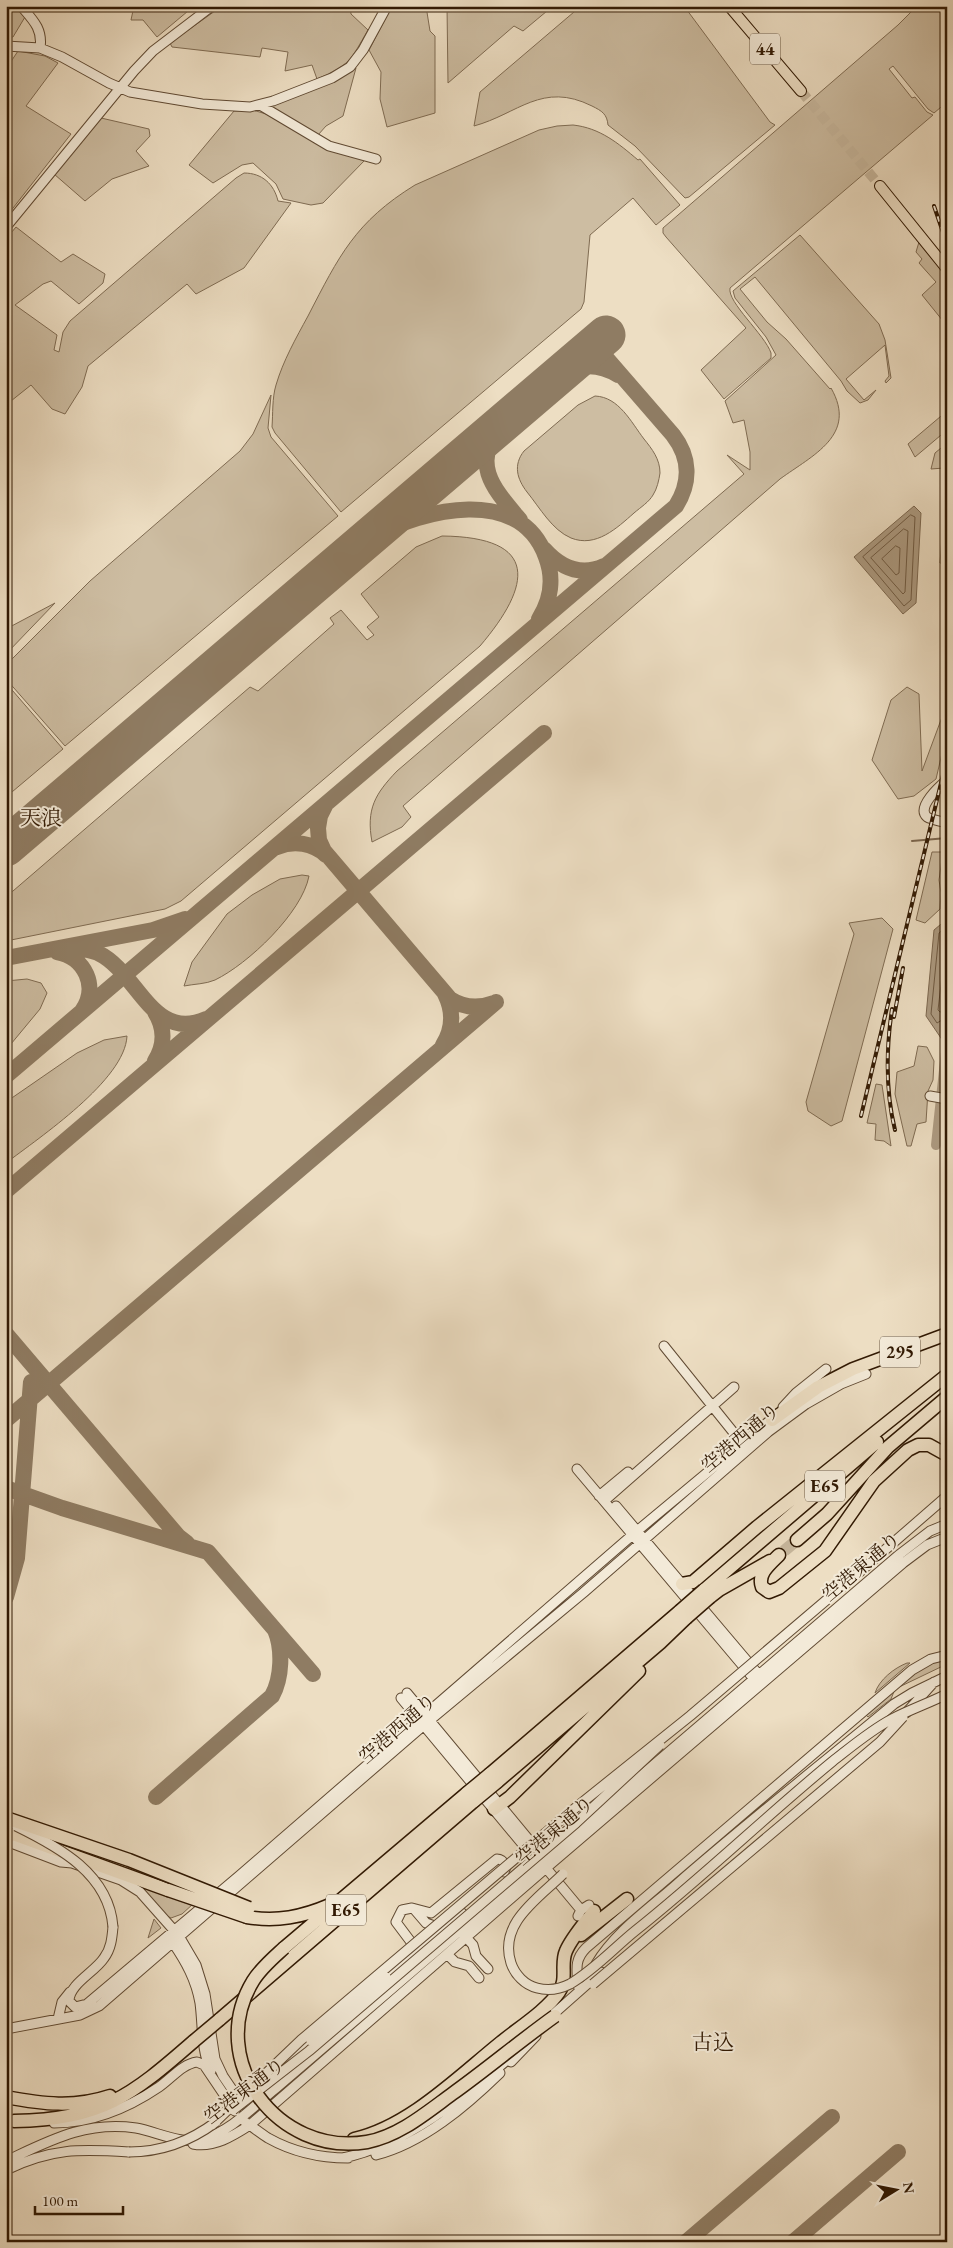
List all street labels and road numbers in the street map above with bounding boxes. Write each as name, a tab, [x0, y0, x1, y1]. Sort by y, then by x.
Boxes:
road number: 44	[750, 34, 780, 64]
road number: 295	[880, 1336, 920, 1368]
street label: 空港西通り	[696, 1397, 785, 1477]
road number: E65	[805, 1470, 845, 1502]
street label: 空港東通り	[817, 1526, 906, 1606]
street label: 空港西通り	[353, 1688, 441, 1769]
street label: 空港東通り	[510, 1790, 599, 1870]
road number: E65	[326, 1894, 366, 1926]
street label: 空港東通り	[199, 2052, 290, 2129]

